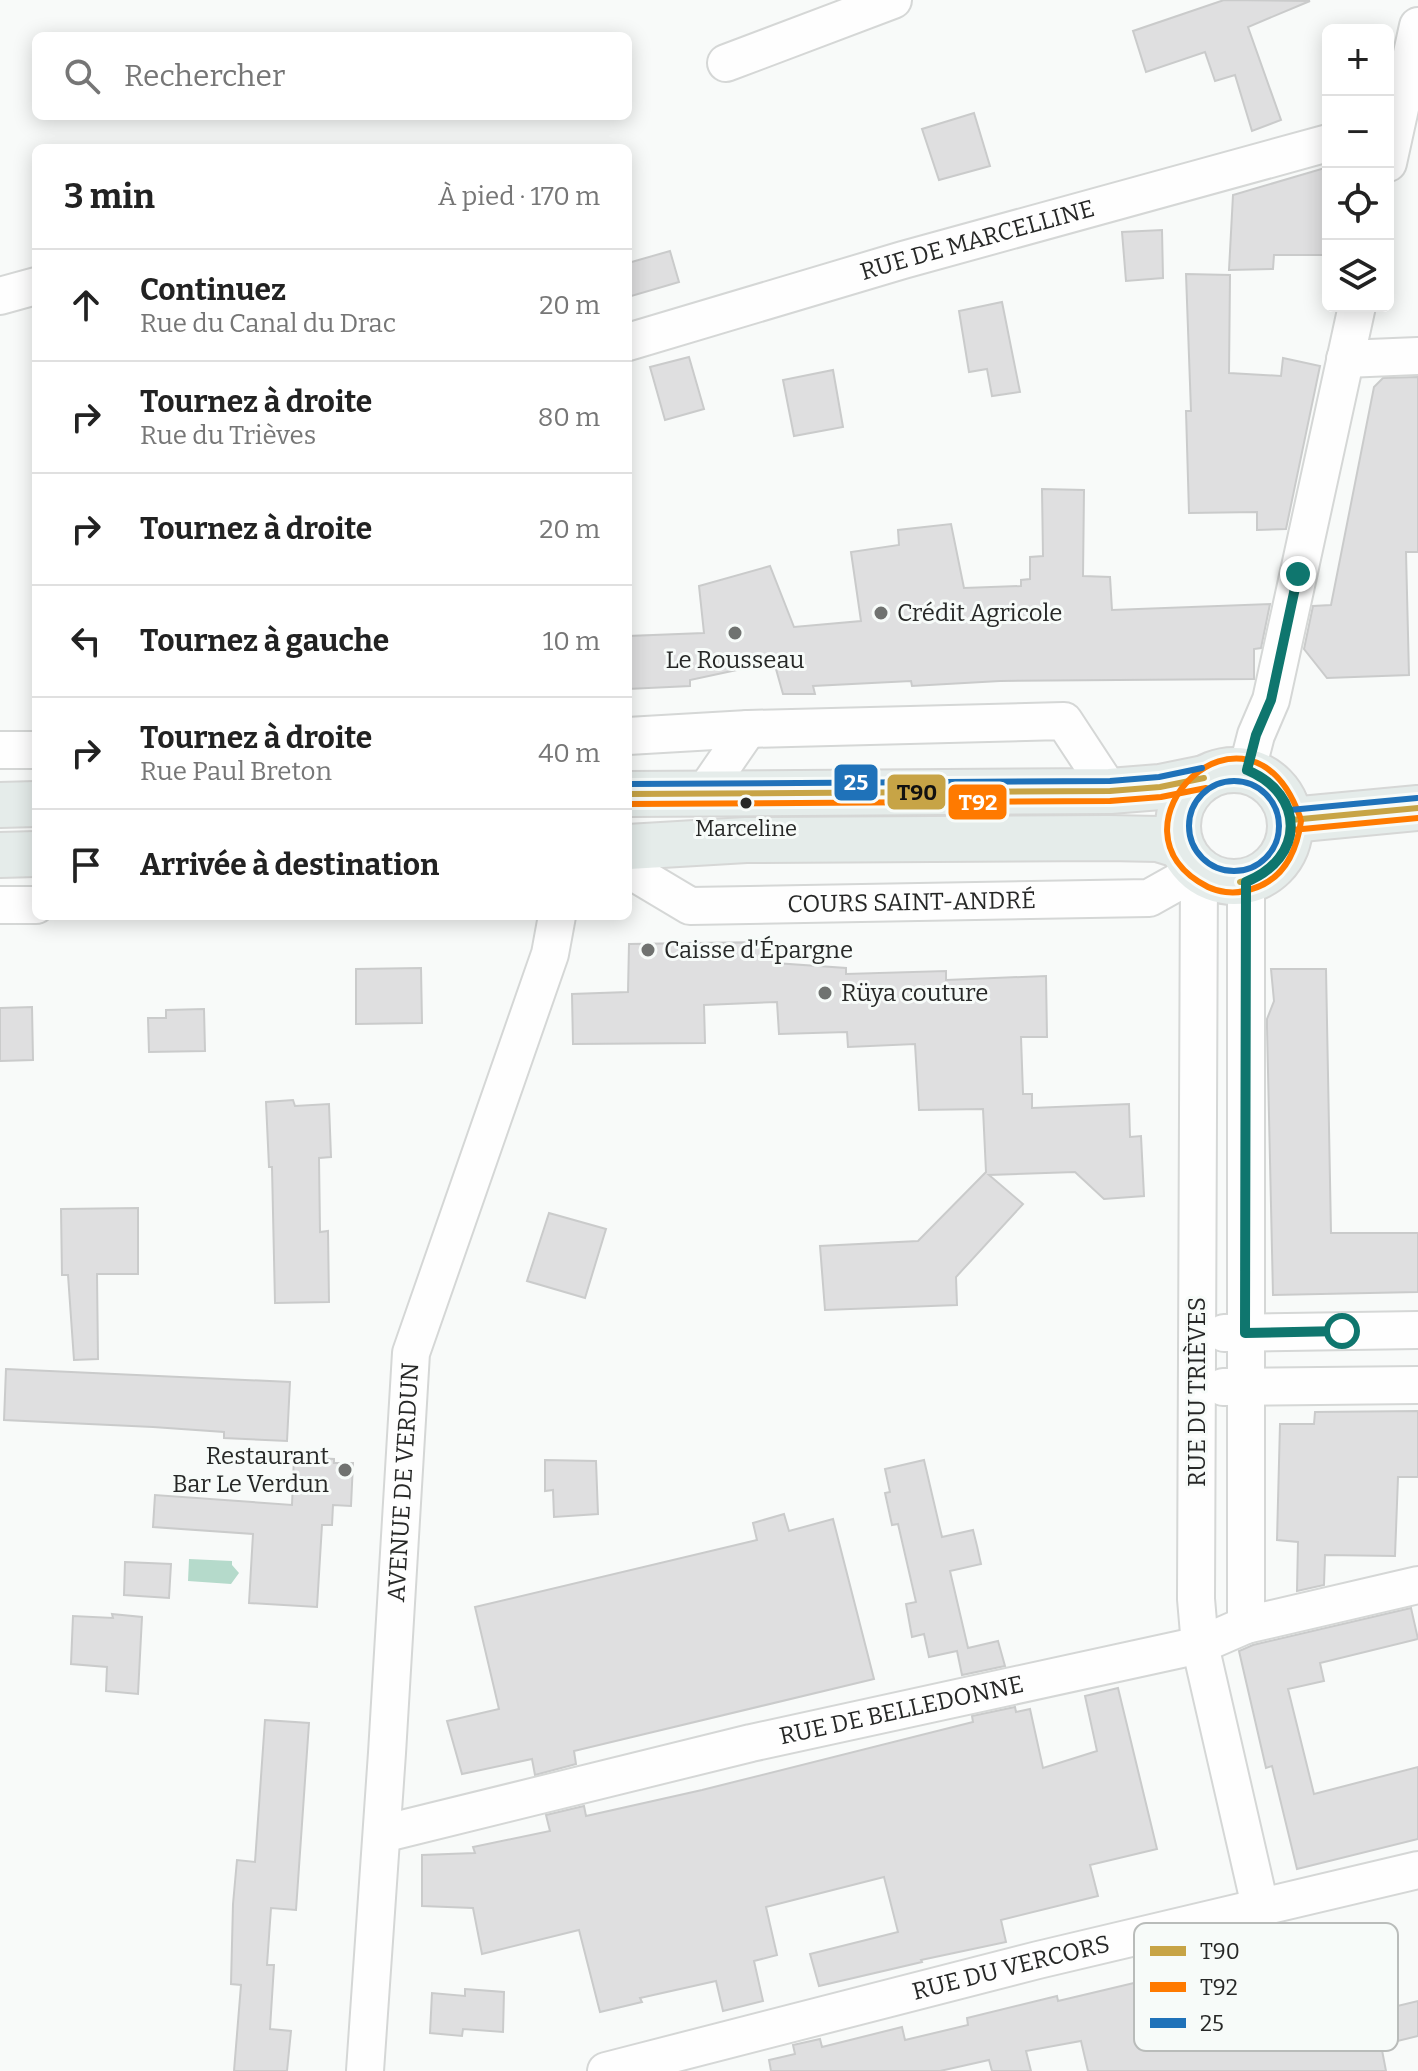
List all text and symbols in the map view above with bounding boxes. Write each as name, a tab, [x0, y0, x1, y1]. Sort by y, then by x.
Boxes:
map controls	[1322, 24, 1394, 312]
button: +	[1322, 24, 1394, 96]
search box	[32, 32, 632, 120]
icon: search	[60, 54, 104, 98]
text: Rechercher	[124, 58, 285, 94]
button: −	[1322, 96, 1394, 168]
button: locate	[1322, 168, 1394, 240]
text: 3 min	[64, 176, 155, 217]
text: À pied · 170 m	[438, 181, 600, 212]
street label: RUE DE MARCELLINE	[857, 194, 1097, 286]
button: layers	[1322, 240, 1394, 312]
text: Continuez	[140, 272, 286, 308]
icon: ahead	[64, 283, 108, 327]
text: 20 m	[539, 290, 600, 321]
text: Rue du Canal du Drac	[140, 308, 396, 339]
text: Tournez à droite	[140, 384, 372, 420]
icon: right	[64, 395, 108, 439]
text: 80 m	[538, 402, 600, 433]
text: Rue du Trièves	[140, 420, 316, 451]
icon: right	[64, 507, 108, 551]
text: Tournez à droite	[140, 511, 372, 547]
text: 20 m	[539, 514, 600, 545]
route end	[1280, 556, 1316, 592]
place label: Crédit Agricole	[897, 599, 1062, 627]
marker: Crédit Agricole	[872, 604, 890, 622]
icon: left	[64, 619, 108, 663]
text: Tournez à gauche	[140, 623, 389, 659]
marker: Le Rousseau	[726, 624, 744, 642]
text: 10 m	[543, 626, 600, 657]
place label: Le Rousseau	[666, 646, 805, 674]
text: Tournez à droite	[140, 720, 372, 756]
icon: right	[64, 731, 108, 775]
text: 40 m	[538, 738, 600, 769]
text: Rue Paul Breton	[140, 756, 332, 787]
line badge: 25	[833, 763, 879, 802]
text: 25	[844, 769, 868, 796]
line badge: T90	[886, 773, 947, 811]
text: T90	[897, 779, 937, 806]
line badge: T92	[947, 783, 1008, 821]
text: T92	[959, 789, 997, 816]
marker: Marceline	[738, 795, 754, 811]
place label: Marceline	[695, 815, 797, 842]
icon: arrive	[64, 843, 108, 887]
text: Arrivée à destination	[140, 847, 439, 883]
street label: COURS SAINT-ANDRÉ	[787, 885, 1036, 918]
place label: Caisse d'Épargne	[664, 935, 853, 964]
marker: Caisse d'Épargne	[639, 941, 657, 959]
place label: Rüya couture	[841, 979, 988, 1007]
marker: Rüya couture	[816, 984, 834, 1002]
street label: RUE DU TRIÈVES	[1182, 1297, 1211, 1487]
route start	[1324, 1313, 1360, 1349]
street label: AVENUE DE VERDUN	[382, 1362, 424, 1603]
place label: Restaurant Bar Le Verdun	[172, 1442, 329, 1498]
marker: Restaurant Bar Le Verdun	[336, 1461, 354, 1479]
street label: RUE DE BELLEDONNE	[777, 1670, 1026, 1750]
legend	[1134, 1923, 1398, 2051]
street label: RUE DU VERCORS	[909, 1930, 1112, 2006]
text: T90	[1200, 1938, 1240, 1965]
text: T92	[1200, 1974, 1238, 2001]
text: 25	[1200, 2010, 1224, 2037]

